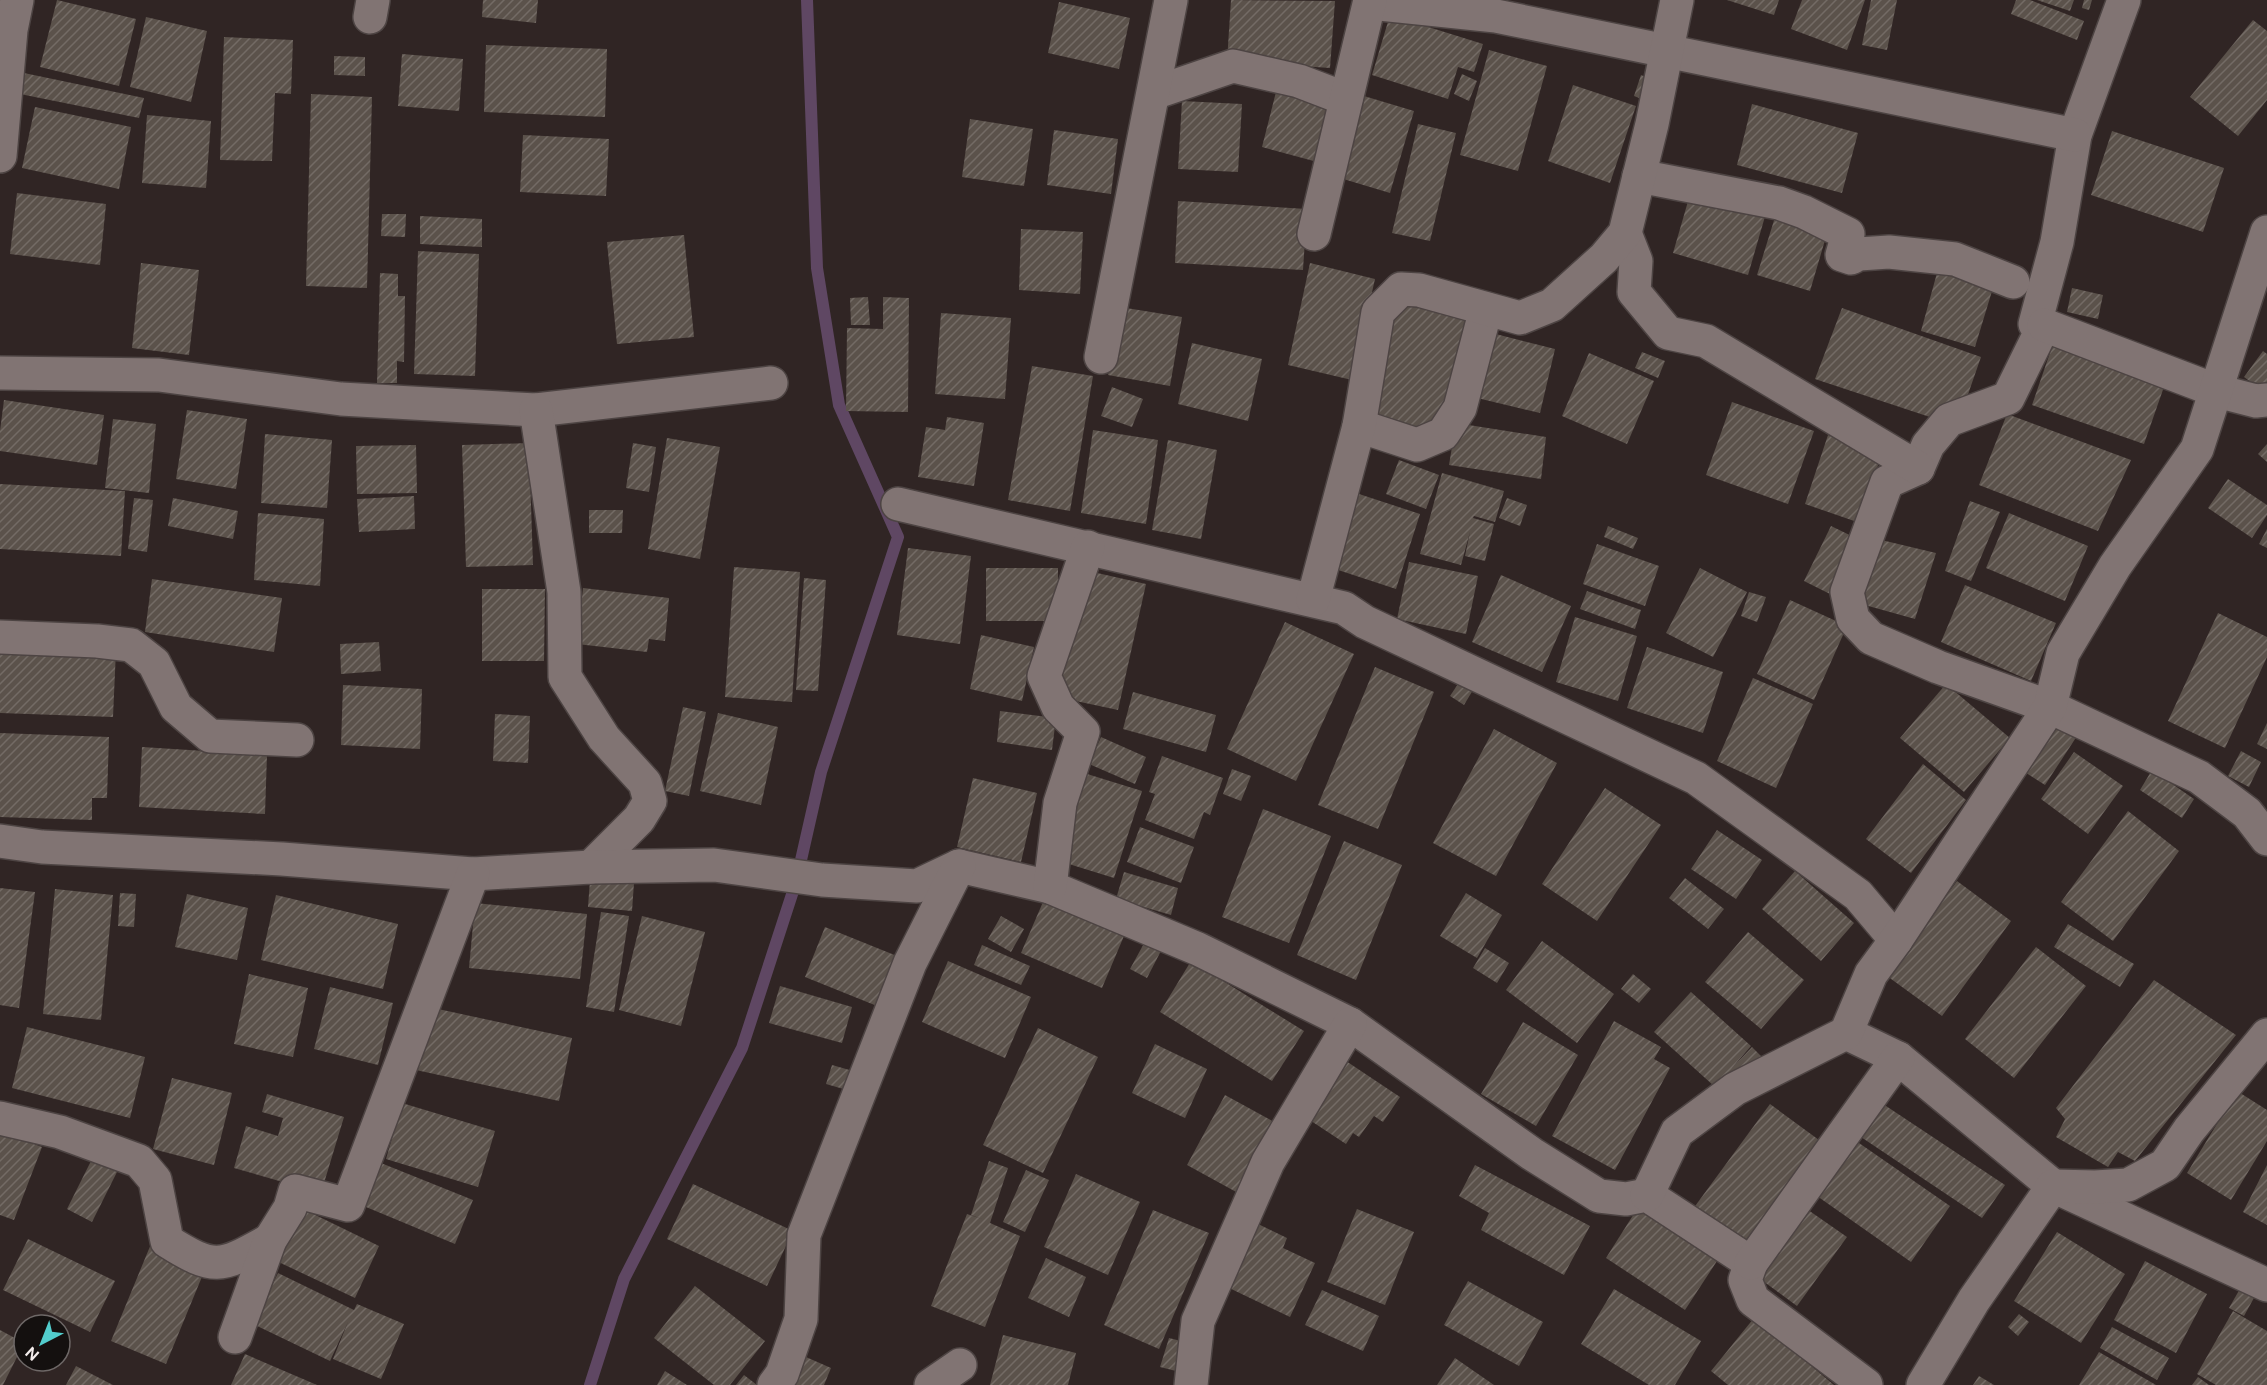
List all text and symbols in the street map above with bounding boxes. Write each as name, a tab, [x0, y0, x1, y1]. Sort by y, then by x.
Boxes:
north arrow	[12, 1313, 72, 1373]
text: N	[21, 1342, 44, 1365]

